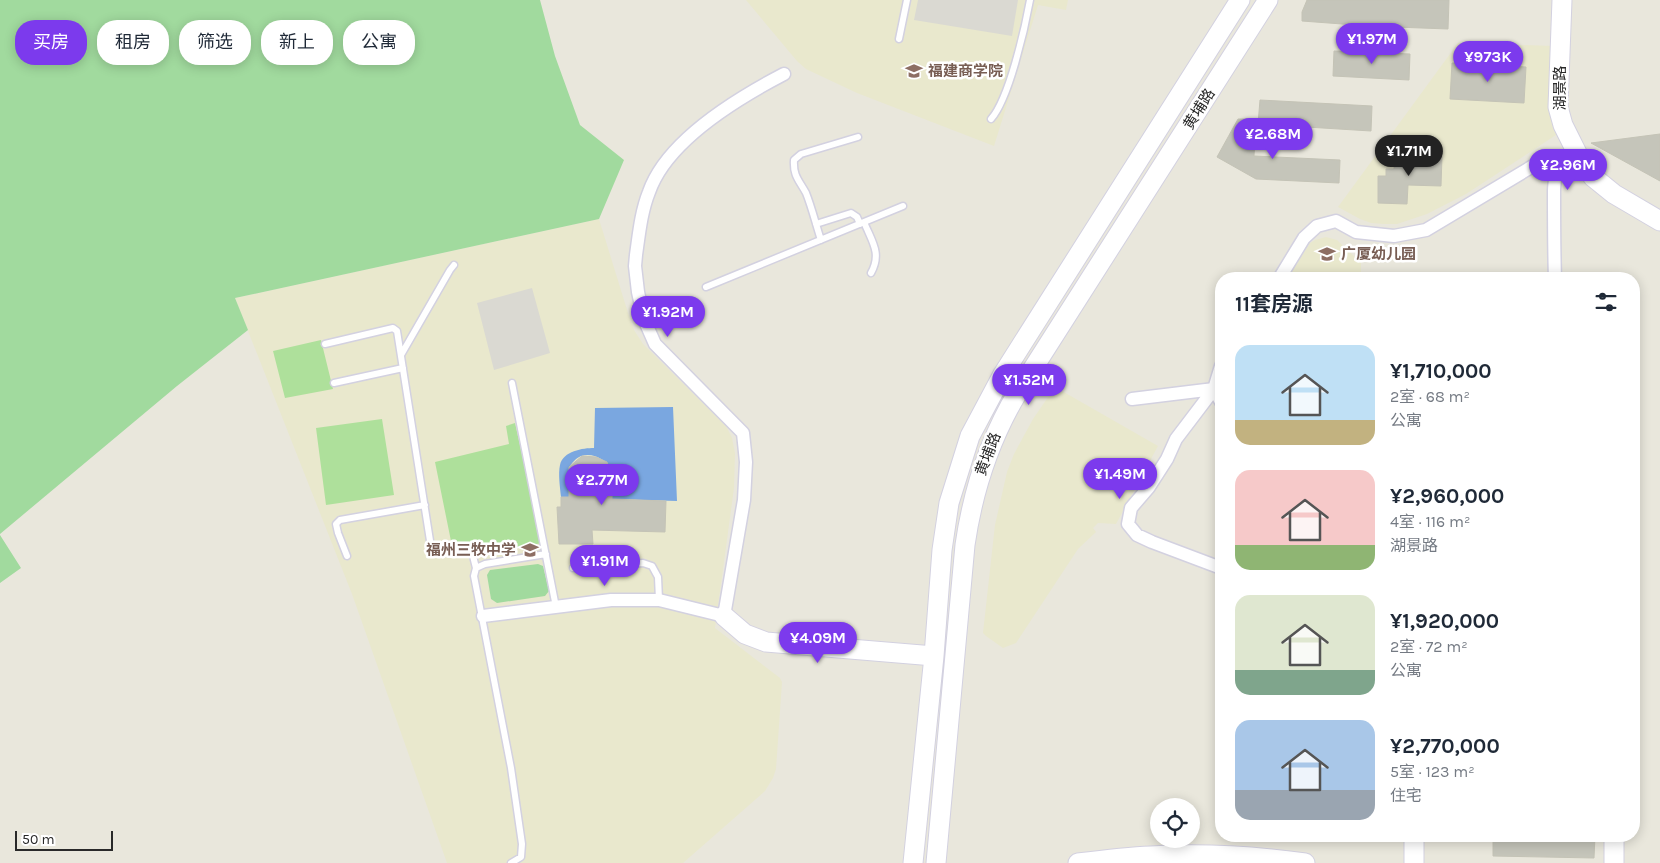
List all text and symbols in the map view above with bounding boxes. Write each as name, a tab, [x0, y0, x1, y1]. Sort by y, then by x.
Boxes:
chip: 买房	[15, 20, 87, 65]
chip: 租房	[97, 20, 169, 65]
chip: 筛选	[179, 20, 251, 65]
chip: 新上	[261, 20, 333, 65]
chip: 公寓	[343, 20, 415, 65]
pin: ¥1.97M	[1331, 22, 1413, 65]
text: ¥1.97M	[1347, 29, 1397, 48]
pin: ¥973K	[1453, 41, 1523, 83]
text: ¥973K	[1464, 47, 1512, 66]
school or university icon: 福建商学院	[904, 61, 924, 81]
place label: 福建商学院	[928, 62, 1003, 80]
street label: 湖景路	[1551, 65, 1569, 111]
street label: 黄埔路	[1179, 85, 1219, 133]
pin: ¥2.68M	[1232, 118, 1314, 160]
text: ¥2.68M	[1245, 124, 1301, 143]
pin: ¥1.71M	[1368, 134, 1450, 177]
text: ¥1.71M	[1386, 141, 1432, 160]
pin: ¥2.96M	[1527, 148, 1609, 191]
text: ¥2.96M	[1540, 155, 1596, 174]
school or university icon: 广厦幼儿园	[1317, 244, 1337, 264]
place label: 广厦幼儿园	[1341, 245, 1416, 263]
icon: filters	[1592, 288, 1620, 316]
text: 11套房源	[1235, 292, 1313, 316]
pin: ¥1.92M	[627, 296, 709, 338]
text: ¥1.92M	[642, 302, 694, 321]
text: ¥1,710,000	[1390, 359, 1492, 383]
pin: ¥1.52M	[988, 364, 1070, 406]
icon: home	[1275, 365, 1335, 425]
text: ¥1.52M	[1003, 370, 1055, 389]
text: 2室 · 68 m²	[1390, 387, 1470, 406]
text: 公寓	[1390, 411, 1422, 430]
street label: 黄埔路	[972, 430, 1004, 478]
pin: ¥1.49M	[1079, 458, 1161, 500]
pin: ¥2.77M	[561, 464, 643, 506]
text: ¥1.49M	[1094, 464, 1146, 483]
text: ¥2.77M	[576, 470, 628, 489]
text: ¥2,960,000	[1390, 484, 1504, 508]
icon: home	[1275, 490, 1335, 550]
text: 4室 · 116 m²	[1390, 512, 1470, 531]
text: 湖景路	[1390, 536, 1438, 555]
school or university icon: 福州三牧中学	[520, 540, 540, 560]
place label: 福州三牧中学	[426, 541, 516, 559]
pin: ¥1.91M	[564, 544, 646, 587]
text: ¥1.91M	[581, 551, 629, 570]
text: ¥1,920,000	[1390, 609, 1499, 633]
icon: home	[1275, 615, 1335, 675]
pin: ¥4.09M	[777, 622, 859, 664]
text: ¥4.09M	[790, 628, 846, 647]
text: 2室 · 72 m²	[1390, 637, 1468, 656]
text: 公寓	[1390, 661, 1422, 680]
text: ¥2,770,000	[1390, 734, 1500, 758]
icon: home	[1275, 740, 1335, 800]
text: 5室 · 123 m²	[1390, 762, 1475, 781]
text: 住宅	[1390, 786, 1422, 805]
map controls	[1150, 798, 1200, 848]
button: locate	[1150, 798, 1200, 848]
scale bar	[15, 828, 112, 851]
text: 50 m	[22, 831, 55, 848]

